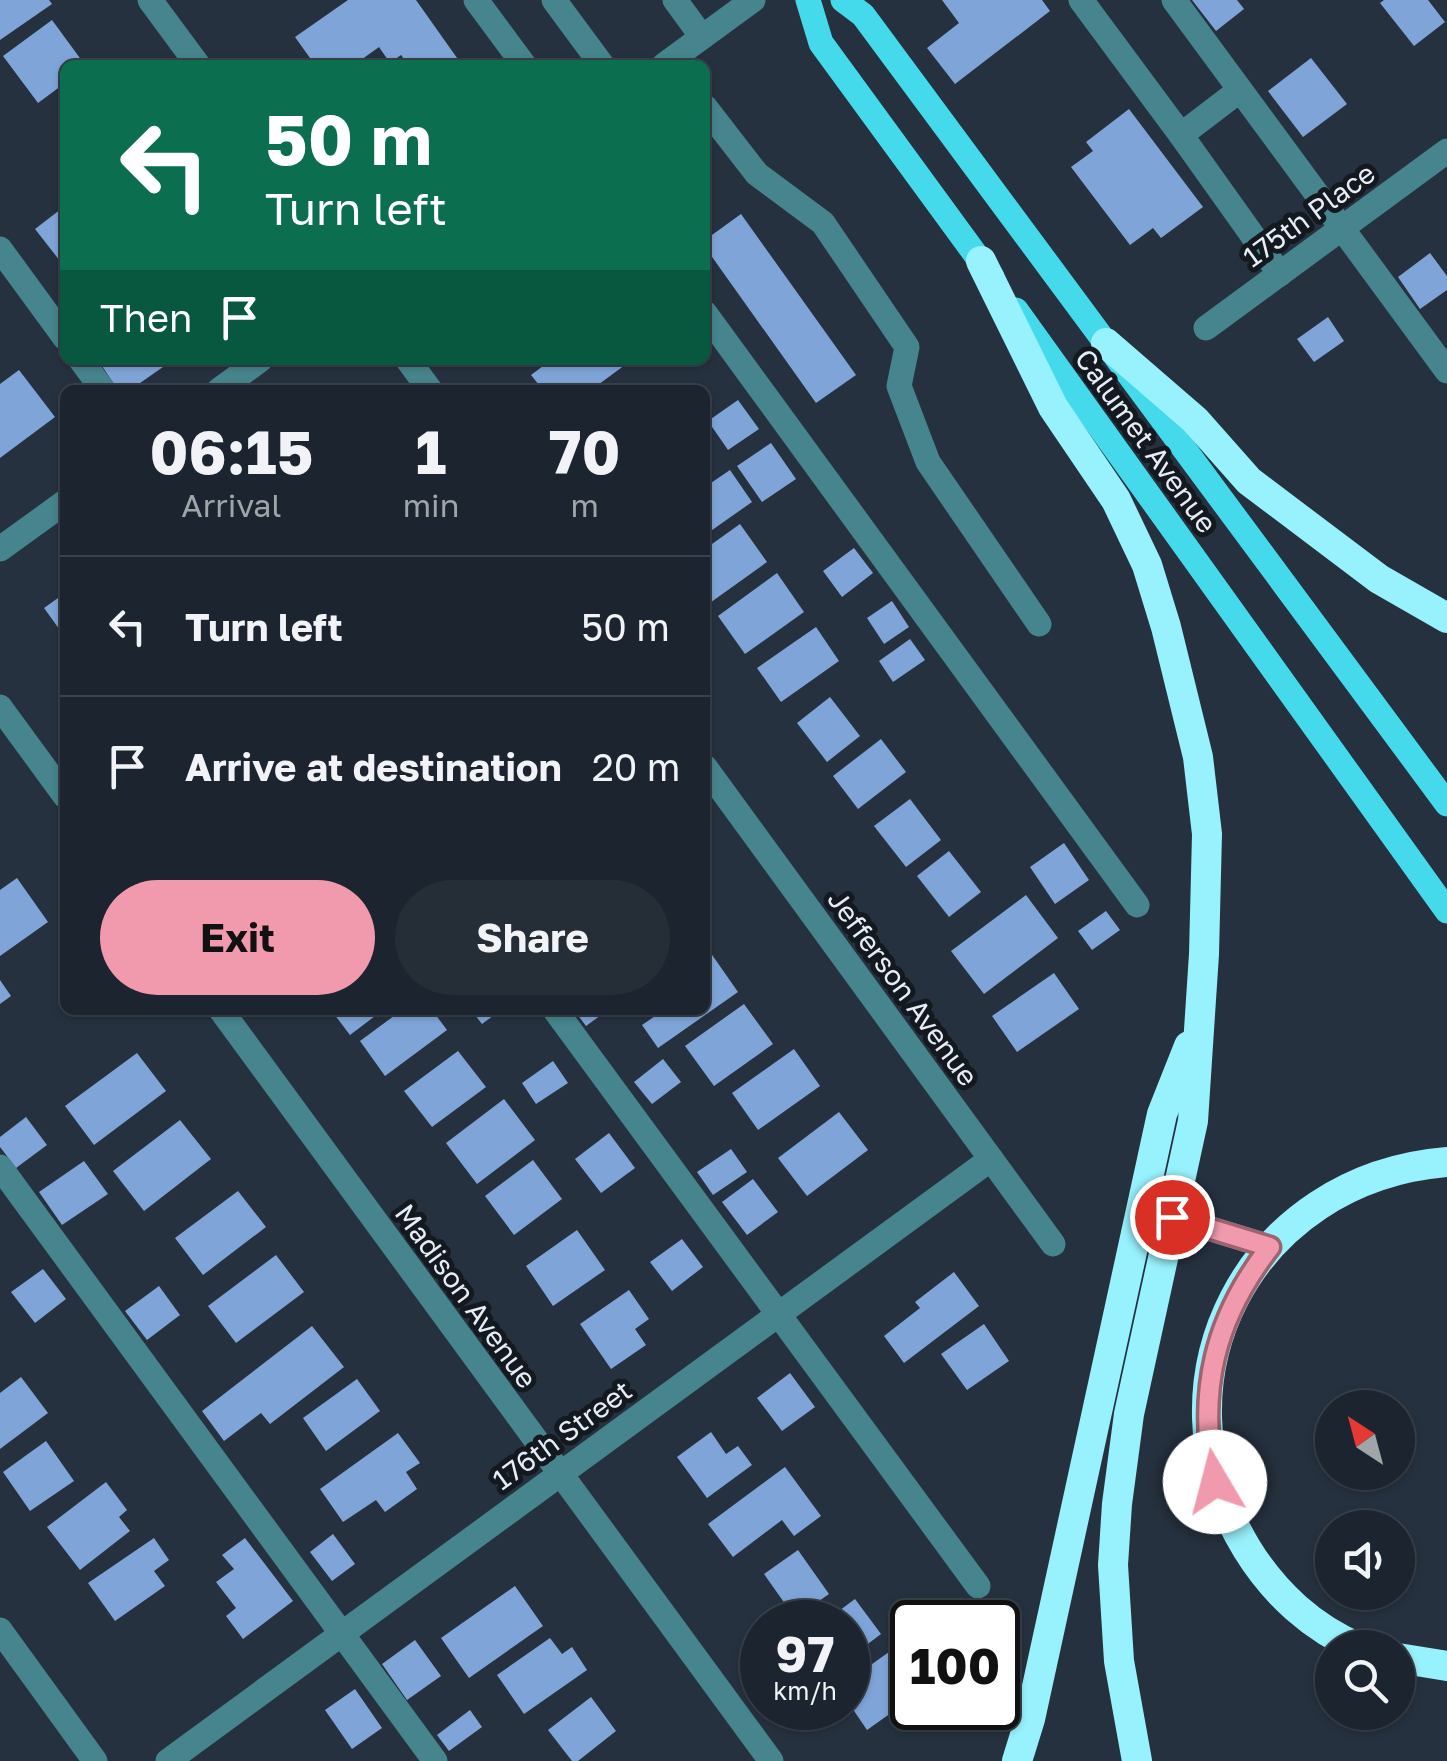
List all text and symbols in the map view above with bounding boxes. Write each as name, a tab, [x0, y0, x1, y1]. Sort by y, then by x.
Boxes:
text: 50 m	[265, 96, 432, 180]
icon: left	[100, 100, 230, 230]
street label: 175th Place	[1236, 156, 1381, 273]
text: Turn left	[265, 181, 447, 235]
icon: arrive	[212, 290, 267, 345]
text: Then	[100, 295, 192, 340]
street label: Calumet Avenue	[1069, 342, 1224, 539]
text: 06:15	[149, 415, 313, 487]
text: 1	[416, 415, 446, 487]
text: 70	[549, 415, 621, 487]
text: Arrival	[181, 486, 282, 524]
text: min	[403, 486, 459, 524]
text: m	[570, 486, 599, 524]
icon: left	[100, 599, 155, 654]
text: Turn left	[185, 604, 343, 649]
text: 50 m	[581, 604, 670, 649]
icon: arrive	[100, 739, 155, 794]
text: Arrive at destination	[185, 744, 562, 789]
text: 20 m	[592, 744, 680, 789]
button: Exit	[100, 880, 375, 995]
button: Share	[395, 880, 670, 995]
street label: Jefferson Avenue	[821, 883, 985, 1092]
pin	[1130, 1175, 1215, 1260]
icon: arrive	[1145, 1190, 1200, 1245]
street label: Madison Avenue	[389, 1197, 544, 1394]
street label: 176th Street	[486, 1373, 638, 1496]
north arrow	[1315, 1390, 1415, 1490]
map controls	[1315, 1390, 1415, 1730]
position arrow	[1163, 1430, 1267, 1534]
button: sound	[1315, 1510, 1415, 1610]
speed limit sign: 100	[890, 1600, 1020, 1730]
text: 97	[775, 1623, 834, 1683]
button: search	[1315, 1630, 1415, 1730]
text: km/h	[773, 1675, 837, 1706]

